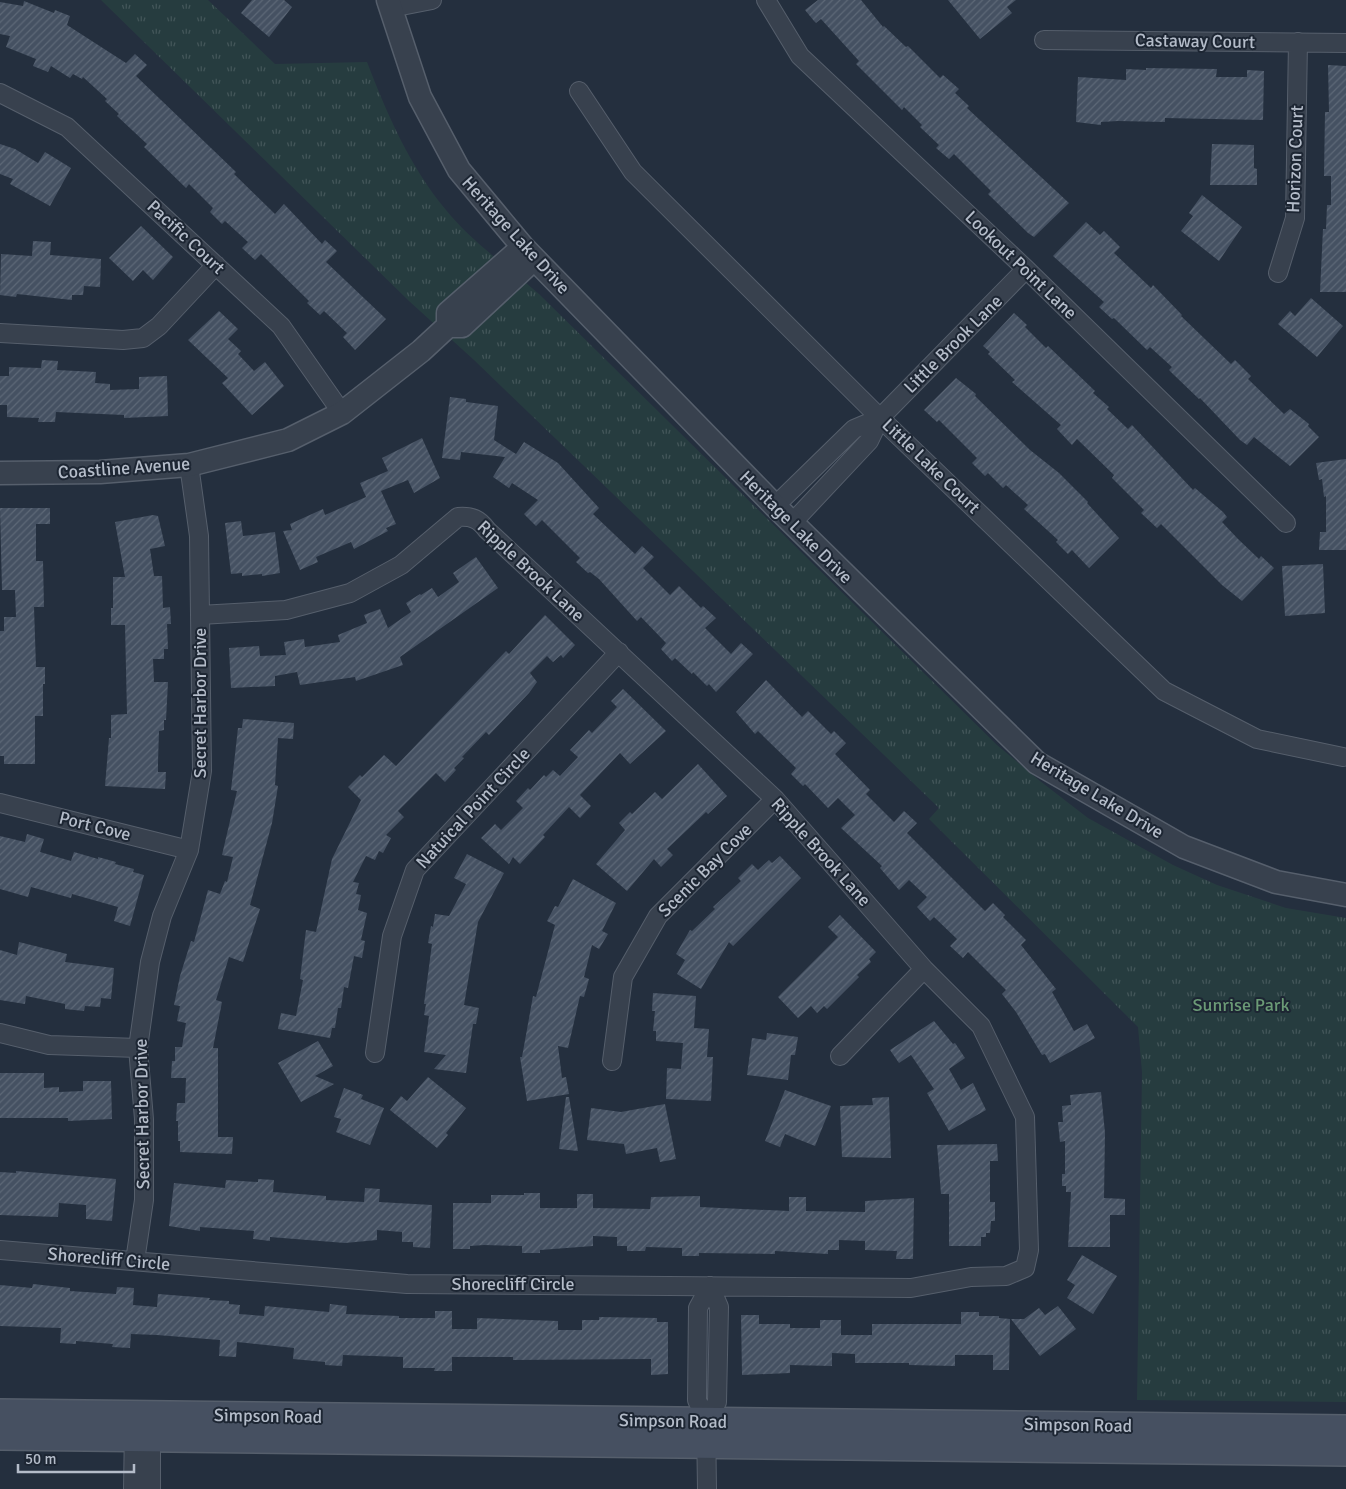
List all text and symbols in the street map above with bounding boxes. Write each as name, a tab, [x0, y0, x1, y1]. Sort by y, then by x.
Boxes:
street label: Castaway Court	[1135, 29, 1255, 53]
street label: Horizon Court	[1282, 105, 1308, 213]
street label: Heritage Lake Drive	[457, 172, 575, 298]
street label: Pacific Court	[142, 195, 230, 279]
street label: Lookout Point Lane	[960, 206, 1082, 324]
street label: Little Brook Lane	[899, 290, 1007, 398]
street label: Little Lake Court	[877, 414, 985, 518]
street label: Coastline Avenue	[57, 452, 191, 484]
street label: Heritage Lake Drive	[735, 466, 857, 588]
street label: Ripple Brook Lane	[473, 516, 589, 626]
street label: Secret Harbor Drive	[189, 628, 211, 778]
street label: Natuical Point Circle	[411, 743, 535, 873]
street label: Heritage Lake Drive	[1027, 747, 1167, 843]
street label: Ripple Brook Lane	[766, 793, 876, 911]
street label: Port Cove	[57, 806, 133, 846]
street label: Scenic Bay Cove	[654, 819, 756, 921]
park label: Sunrise Park	[1193, 994, 1289, 1016]
street label: Secret Harbor Drive	[130, 1038, 154, 1190]
street label: Shorecliff Circle	[47, 1243, 171, 1275]
street label: Shorecliff Circle	[451, 1273, 575, 1295]
street label: Simpson Road	[214, 1404, 322, 1428]
street label: Simpson Road	[619, 1409, 727, 1433]
street label: Simpson Road	[1024, 1413, 1132, 1437]
scale bar	[18, 1442, 134, 1474]
text: 50 m	[25, 1450, 56, 1468]

